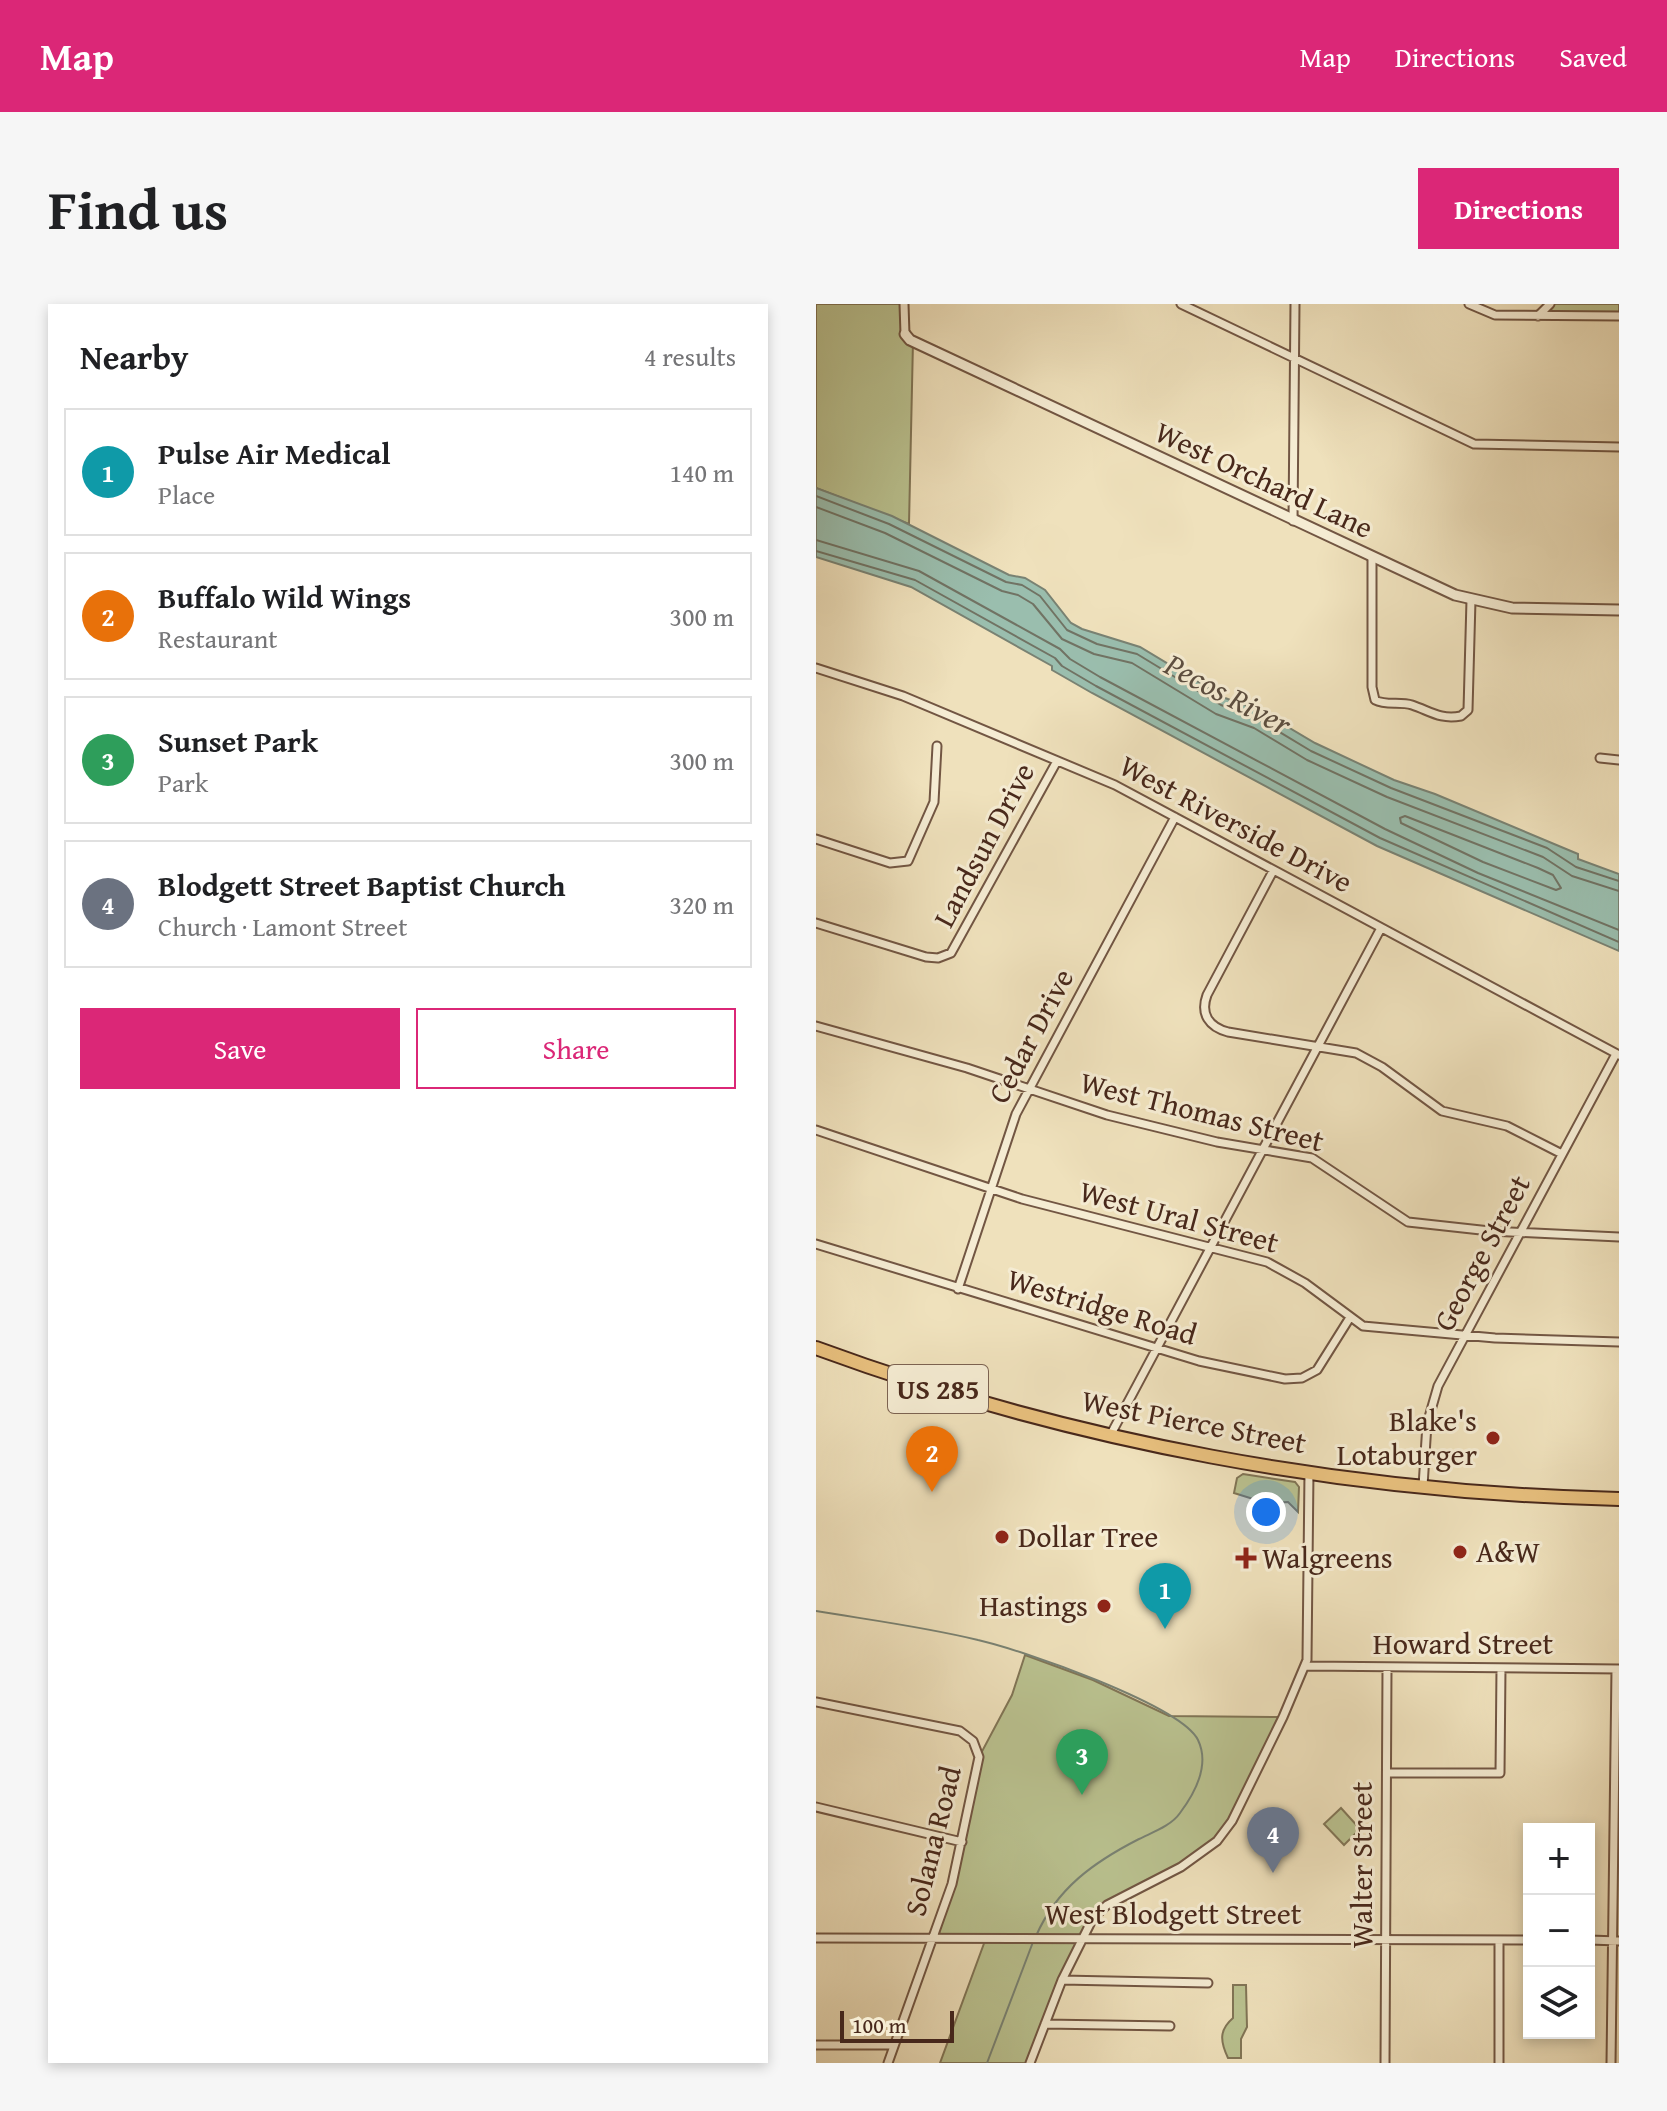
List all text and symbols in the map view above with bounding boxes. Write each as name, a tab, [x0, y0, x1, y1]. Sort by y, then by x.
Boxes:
text: Map	[40, 28, 114, 84]
text: Map	[1299, 36, 1351, 77]
text: Directions	[1395, 36, 1515, 77]
text: Saved	[1559, 36, 1627, 77]
text: Find us	[48, 167, 228, 250]
button: Directions	[1418, 168, 1619, 249]
text: Nearby	[80, 332, 189, 381]
text: 4 results	[644, 337, 736, 376]
street label: West Orchard Lane	[1148, 409, 1381, 549]
text: Pulse Air Medical	[158, 431, 391, 475]
text: 1	[101, 453, 115, 492]
text: 140 m	[669, 453, 734, 492]
text: Place	[158, 475, 215, 514]
text: Buffalo Wild Wings	[158, 575, 411, 619]
text: 2	[101, 597, 115, 636]
text: 300 m	[669, 597, 734, 636]
text: Restaurant	[158, 619, 278, 658]
water label: Pecos River	[1156, 640, 1301, 747]
text: Sunset Park	[158, 719, 318, 763]
text: 3	[101, 741, 115, 780]
text: 300 m	[669, 741, 734, 780]
street label: West Riverside Drive	[1112, 743, 1361, 903]
street label: Landsun Drive	[921, 754, 1045, 935]
text: Park	[158, 763, 208, 802]
text: Blodgett Street Baptist Church	[158, 863, 566, 907]
text: 4	[101, 885, 115, 924]
text: 320 m	[669, 885, 734, 924]
text: Church · Lamont Street	[158, 907, 407, 946]
street label: Cedar Drive	[976, 960, 1084, 1111]
button: Save	[80, 1008, 400, 1089]
button: Share	[416, 1008, 736, 1089]
street label: West Thomas Street	[1076, 1059, 1329, 1163]
street label: George Street	[1422, 1166, 1541, 1338]
street label: West Ural Street	[1075, 1168, 1284, 1264]
street label: Westridge Road	[1002, 1256, 1202, 1356]
road number: US 285	[888, 1365, 988, 1413]
street label: West Pierce Street	[1078, 1378, 1311, 1464]
place label: Blake's Lotaburger	[1337, 1398, 1477, 1476]
pin: 2	[906, 1426, 958, 1492]
marker: Blake's Lotaburger	[1484, 1429, 1502, 1447]
your location	[1246, 1492, 1286, 1532]
place label: Dollar Tree	[1018, 1514, 1158, 1558]
marker: Dollar Tree	[993, 1528, 1011, 1546]
place label: A&W	[1476, 1529, 1540, 1573]
place label: Walgreens	[1262, 1535, 1393, 1579]
marker: A&W	[1451, 1543, 1469, 1561]
marker: Walgreens	[1237, 1549, 1255, 1567]
pin: 1	[1139, 1563, 1191, 1629]
place label: Hastings	[979, 1583, 1088, 1627]
marker: Hastings	[1095, 1597, 1113, 1615]
street label: Howard Street	[1373, 1621, 1554, 1665]
pin: 3	[1056, 1729, 1108, 1795]
street label: Solana Road	[892, 1761, 972, 1920]
street label: Walter Street	[1339, 1781, 1383, 1948]
pin: 4	[1247, 1807, 1299, 1873]
map controls	[1523, 1823, 1595, 2039]
button: +	[1523, 1823, 1595, 1895]
street label: West Blodgett Street	[1045, 1891, 1302, 1935]
button: −	[1523, 1895, 1595, 1967]
button: layers	[1523, 1967, 1595, 2039]
scale bar	[840, 2007, 954, 2043]
text: 100 m	[852, 2009, 907, 2041]

